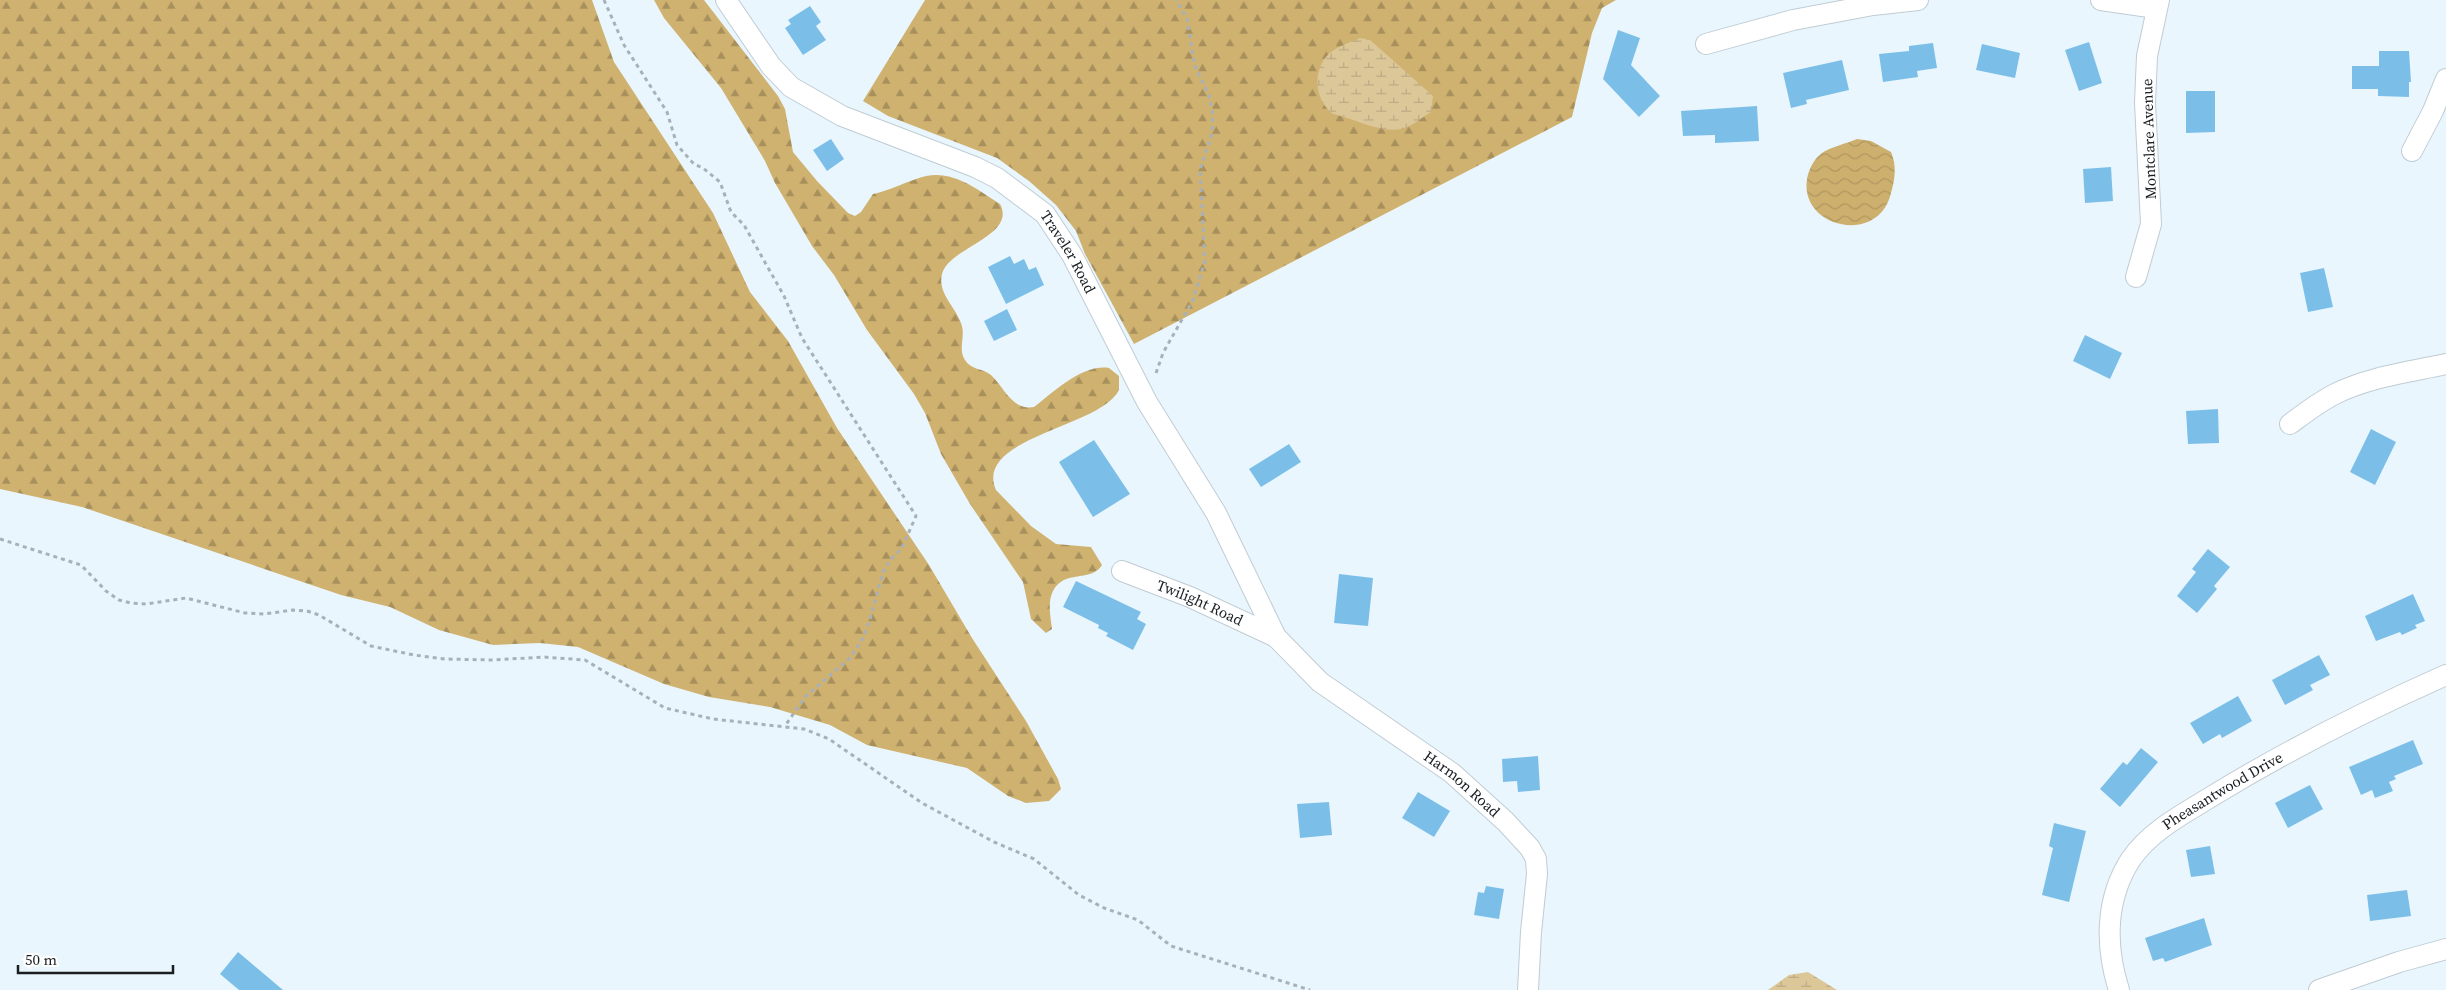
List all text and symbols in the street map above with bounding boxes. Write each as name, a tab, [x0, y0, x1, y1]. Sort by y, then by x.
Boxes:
street label: Montclare Avenue	[2136, 78, 2161, 200]
street label: Traveler Road	[1036, 206, 1101, 297]
street label: Twilight Road	[1154, 574, 1247, 630]
street label: Harmon Road	[1420, 746, 1505, 822]
street label: Pheasantwood Drive	[2158, 746, 2287, 835]
scale bar	[18, 942, 172, 974]
text: 50 m	[25, 949, 57, 970]

